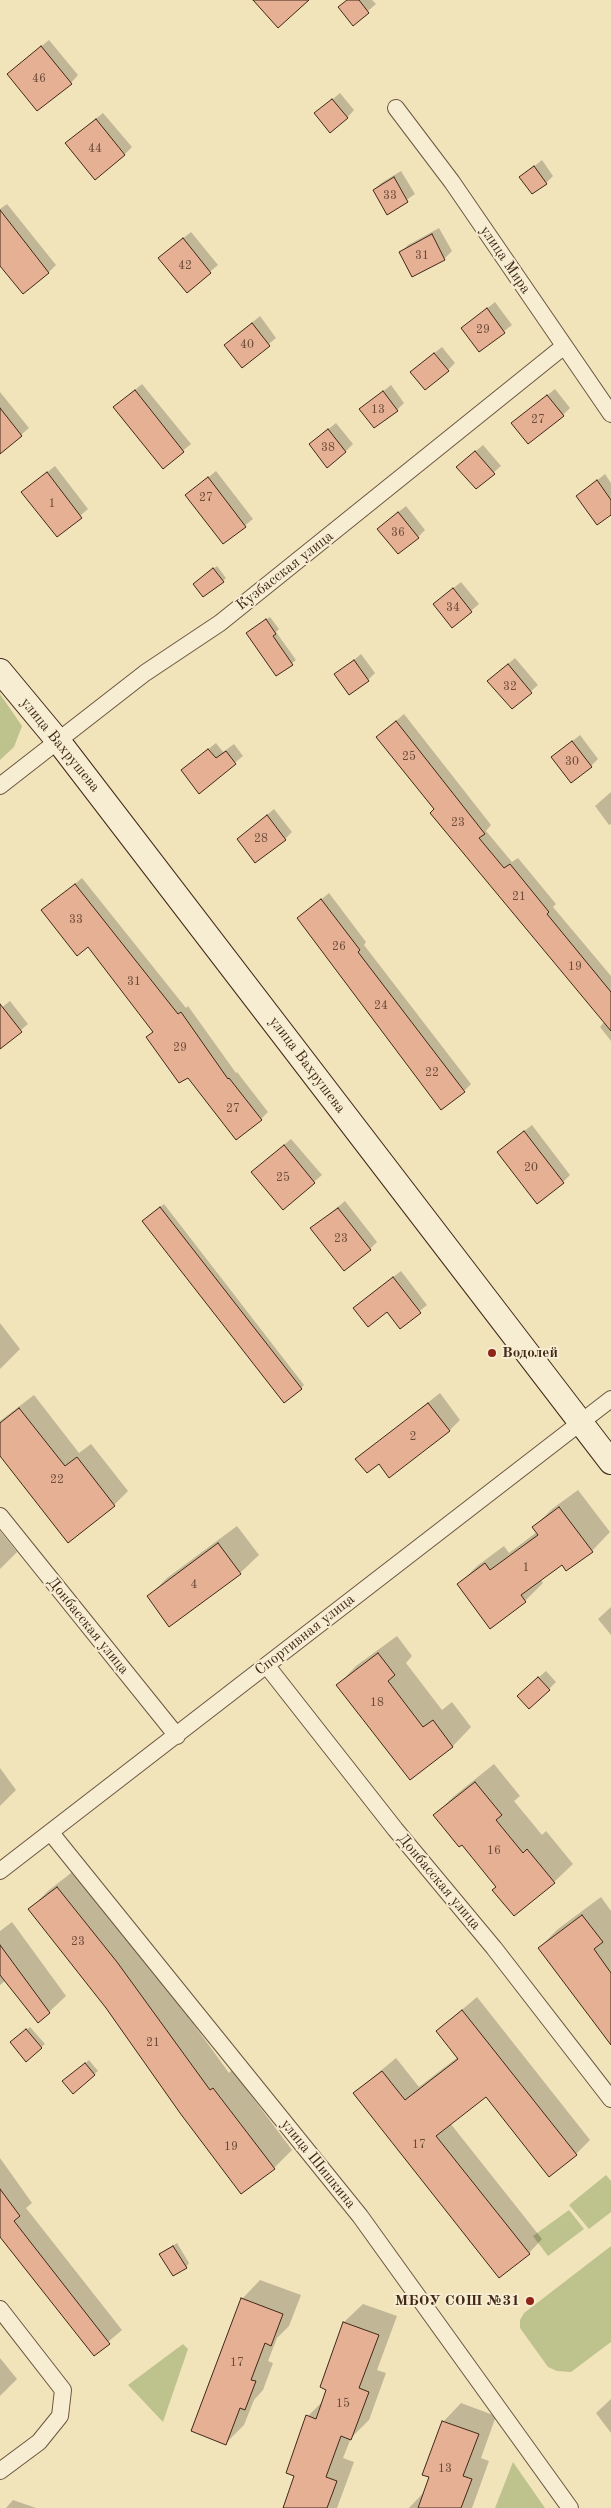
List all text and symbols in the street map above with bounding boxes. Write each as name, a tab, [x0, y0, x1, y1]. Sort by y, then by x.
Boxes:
house number: 46	[32, 72, 46, 86]
house number: 44	[88, 142, 102, 156]
house number: 33	[383, 189, 397, 203]
street label: улица Мира	[476, 222, 534, 298]
house number: 31	[415, 249, 429, 263]
house number: 42	[178, 259, 192, 273]
house number: 29	[476, 323, 490, 337]
house number: 40	[240, 338, 254, 352]
house number: 13	[371, 403, 385, 417]
house number: 27	[531, 413, 545, 427]
house number: 38	[321, 441, 335, 455]
house number: 27	[199, 491, 213, 505]
house number: 1	[49, 497, 55, 511]
house number: 36	[391, 526, 405, 540]
street label: Кузбасская улица	[233, 527, 337, 615]
house number: 34	[446, 601, 460, 615]
house number: 32	[503, 680, 517, 694]
street label: улица Вахрушева	[16, 694, 104, 796]
house number: 25	[402, 750, 416, 764]
house number: 30	[565, 755, 579, 769]
house number: 23	[451, 816, 465, 830]
house number: 28	[254, 832, 268, 846]
house number: 21	[512, 890, 526, 904]
house number: 33	[69, 913, 83, 927]
house number: 26	[332, 940, 346, 954]
house number: 19	[568, 960, 582, 974]
house number: 31	[127, 975, 141, 989]
house number: 24	[374, 999, 388, 1013]
street label: улица Вахрушева	[265, 1013, 349, 1117]
house number: 29	[173, 1041, 187, 1055]
house number: 22	[425, 1066, 439, 1080]
house number: 27	[226, 1102, 240, 1116]
house number: 20	[524, 1161, 538, 1175]
house number: 25	[276, 1171, 290, 1185]
house number: 23	[334, 1232, 348, 1246]
place label: Водолей	[502, 1344, 558, 1362]
marker: Водолей	[486, 1347, 498, 1359]
house number: 2	[410, 1430, 416, 1444]
house number: 22	[50, 1473, 64, 1487]
house number: 1	[523, 1561, 529, 1575]
street label: Донбасская улица	[43, 1574, 133, 1678]
house number: 4	[191, 1578, 197, 1592]
street label: Спортивная улица	[251, 1590, 359, 1680]
house number: 18	[370, 1696, 384, 1710]
street label: Донбасская улица	[394, 1830, 484, 1934]
house number: 16	[487, 1844, 501, 1858]
house number: 23	[71, 1935, 85, 1949]
house number: 21	[146, 2036, 160, 2050]
street label: улица Шишкина	[276, 2116, 360, 2212]
house number: 17	[412, 2138, 426, 2152]
house number: 19	[224, 2140, 238, 2154]
place label: МБОУ СОШ №31	[395, 2292, 520, 2310]
marker: МБОУ СОШ №31	[524, 2295, 536, 2307]
house number: 17	[230, 2356, 244, 2370]
house number: 15	[336, 2397, 350, 2411]
house number: 13	[438, 2462, 452, 2476]

